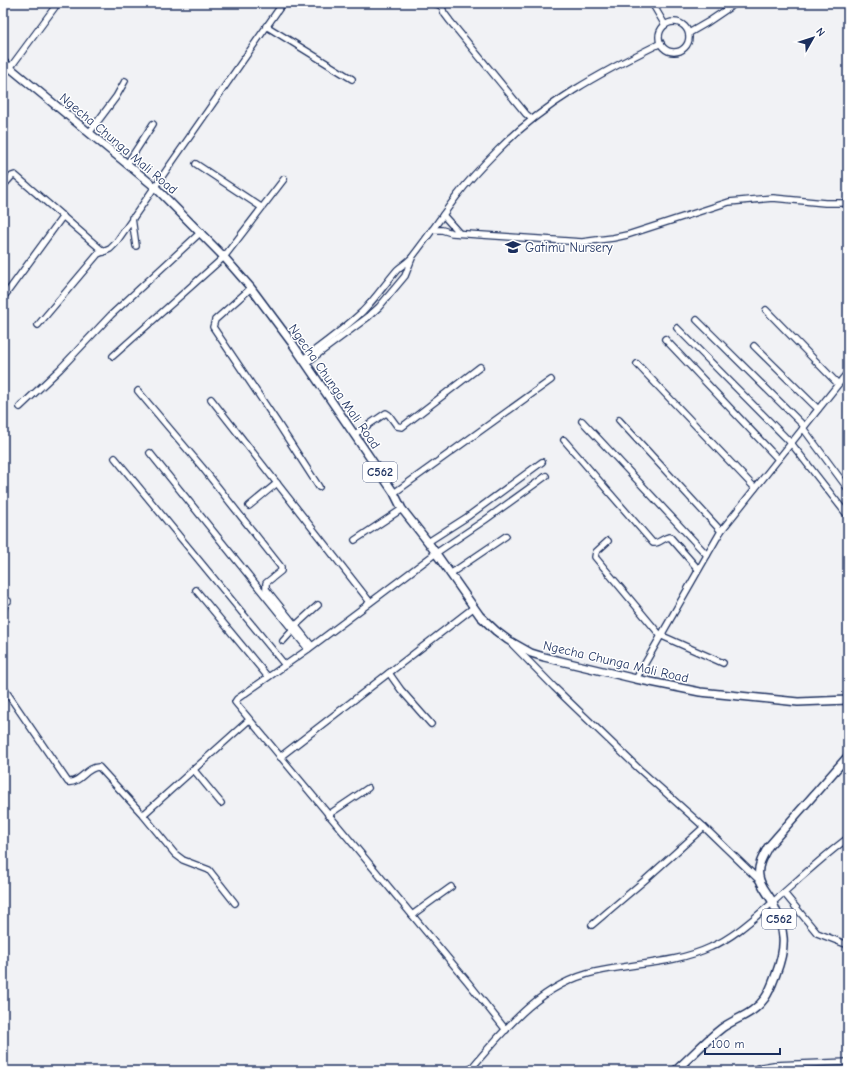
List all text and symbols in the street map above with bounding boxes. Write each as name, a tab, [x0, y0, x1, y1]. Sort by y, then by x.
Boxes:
north arrow	[793, 18, 833, 58]
text: N	[813, 25, 828, 39]
street label: Ngecha Chunga Mali Road	[57, 90, 180, 197]
school or university icon: Gatimu Nursery	[504, 238, 522, 256]
place label: Gatimu Nursery	[525, 240, 613, 255]
street label: Ngecha Chunga Mali Road	[286, 321, 383, 452]
road number: C562	[363, 462, 397, 482]
street label: Ngecha Chunga Mali Road	[542, 637, 690, 686]
road number: C562	[762, 909, 796, 929]
scale bar	[705, 1030, 780, 1056]
text: 100 m	[711, 1037, 744, 1051]

